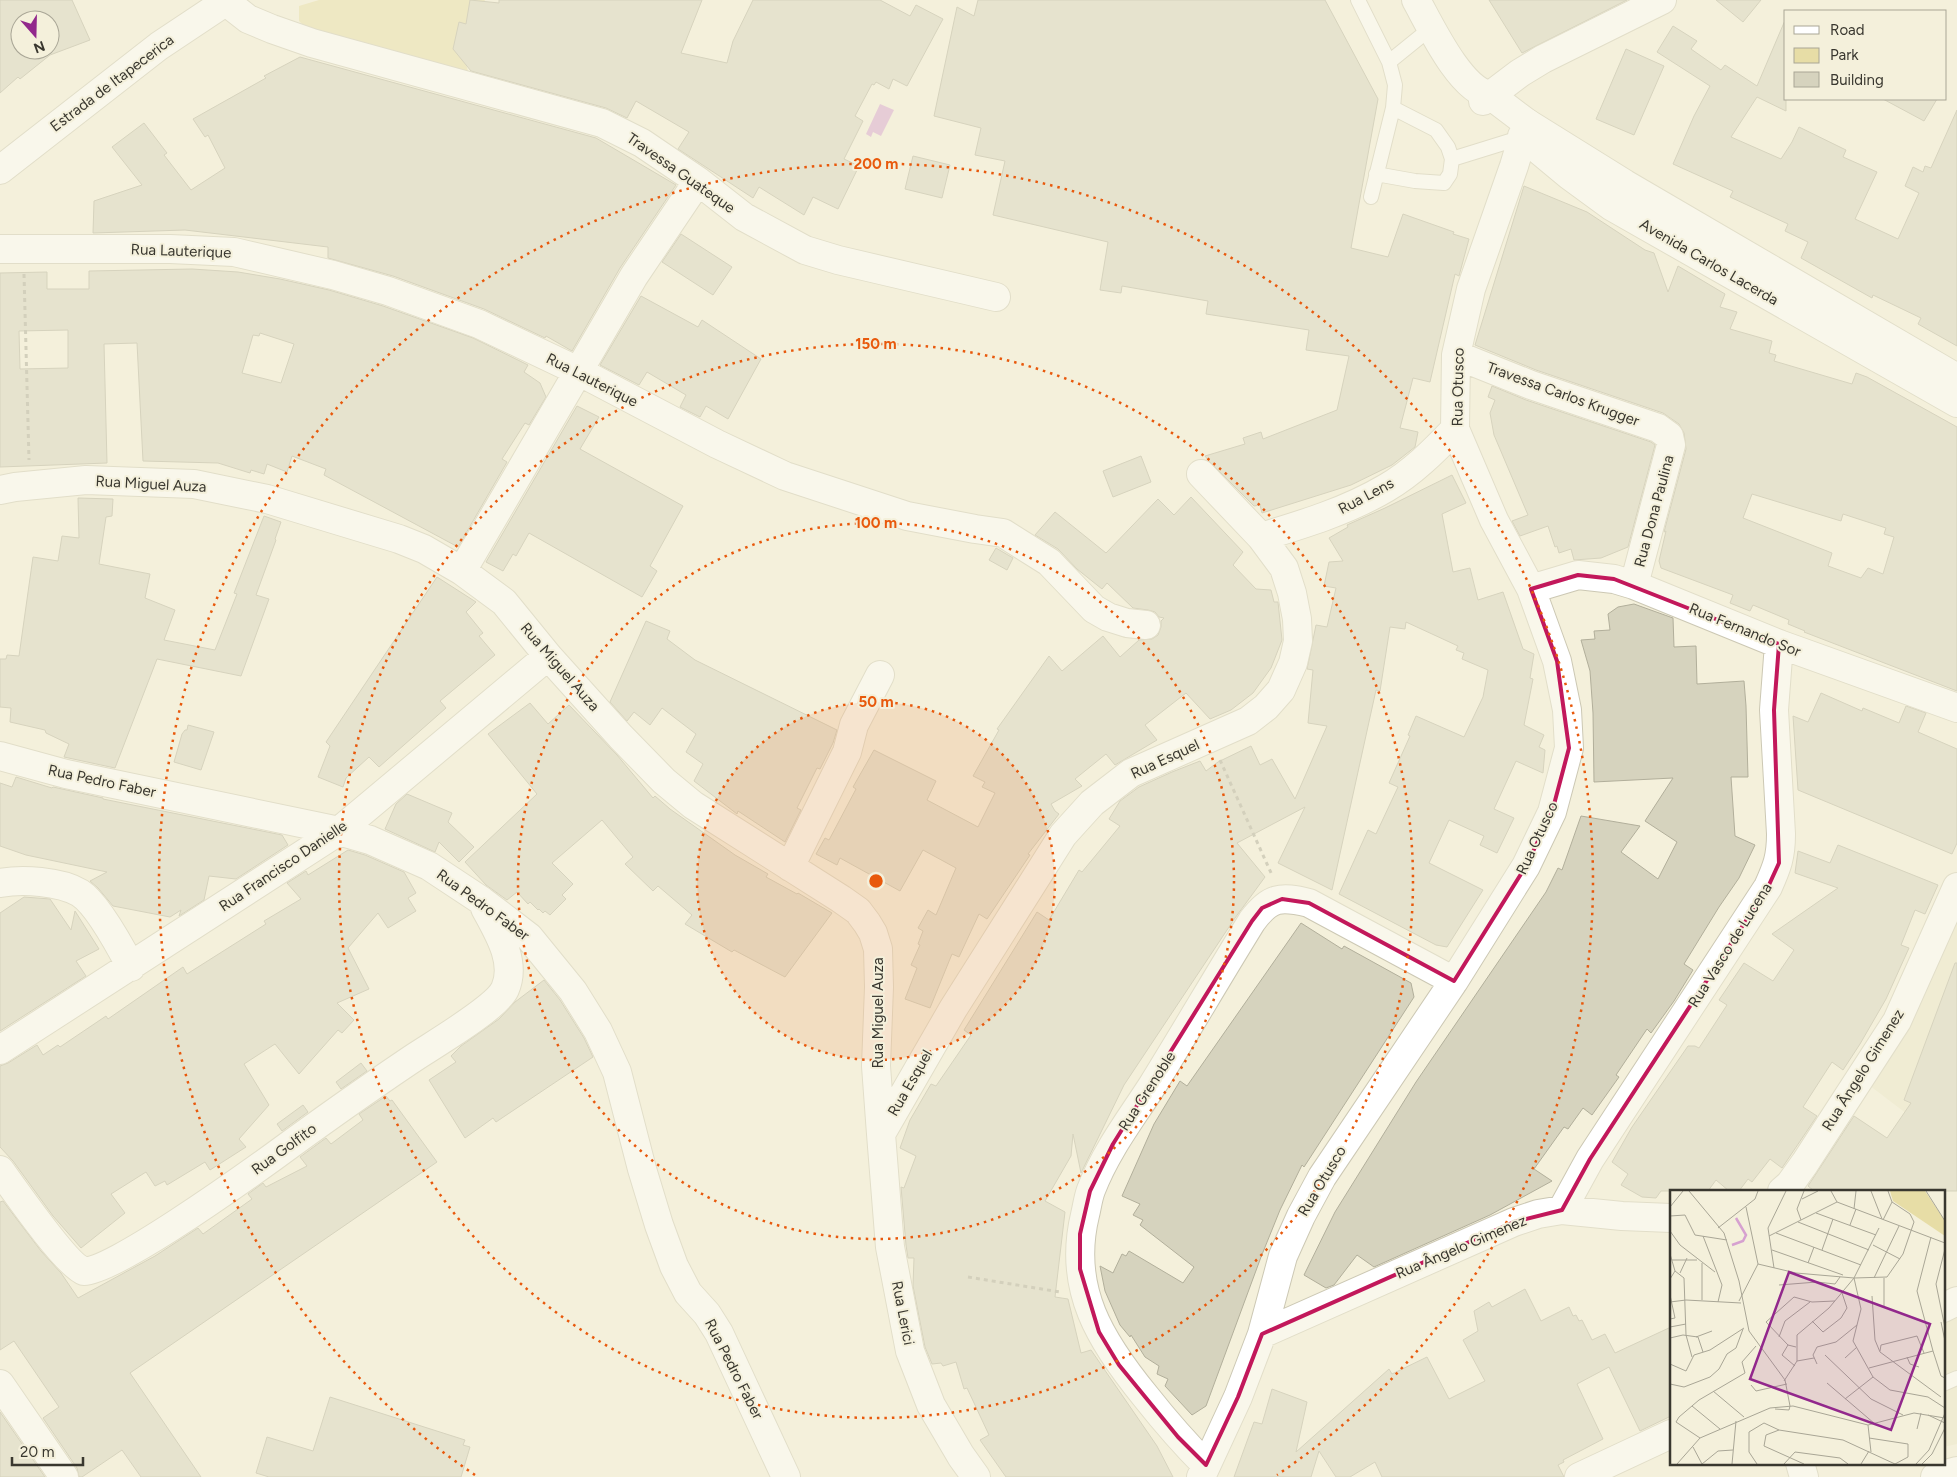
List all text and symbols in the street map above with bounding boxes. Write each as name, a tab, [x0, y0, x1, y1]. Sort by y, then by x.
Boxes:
north arrow	[10, 10, 60, 60]
legend	[1784, 10, 1947, 100]
text: Road	[1830, 21, 1865, 39]
street label: Estrada de Itapecerica	[47, 31, 177, 135]
text: N	[31, 37, 47, 57]
text: Park	[1830, 46, 1859, 64]
text: Building	[1830, 71, 1884, 89]
street label: Travessa Guateque	[623, 129, 739, 217]
text: 200 m	[854, 155, 898, 173]
street label: Avenida Carlos Lacerda	[1636, 215, 1782, 309]
street label: Rua Lauterique	[130, 240, 232, 262]
text: 150 m	[855, 335, 897, 353]
street label: Rua Otusco	[1448, 347, 1468, 426]
street label: Rua Lauterique	[543, 349, 641, 411]
street label: Travessa Carlos Krugger	[1484, 358, 1642, 430]
street label: Rua Dona Paulina	[1630, 453, 1678, 569]
street label: Rua Miguel Auza	[95, 472, 207, 496]
street label: Rua Lens	[1335, 474, 1397, 518]
text: 100 m	[855, 514, 897, 532]
street label: Rua Fernando Sor	[1686, 599, 1804, 661]
street label: Rua Miguel Auza	[517, 619, 603, 715]
text: 50 m	[858, 693, 894, 711]
street label: Rua Esquel	[1128, 735, 1202, 783]
street label: Rua Pedro Faber	[46, 761, 158, 801]
street label: Rua Otusco	[1512, 798, 1562, 877]
street label: Rua Francisco Danielle	[216, 817, 350, 915]
street label: Rua Pedro Faber	[433, 865, 533, 945]
centre of rings	[867, 872, 885, 890]
street label: Rua Vasco de Lucena	[1684, 879, 1776, 1011]
street label: Rua Miguel Auza	[869, 957, 887, 1069]
street label: Rua Ângelo Gimenez	[1818, 1006, 1908, 1134]
street label: Rua Esquel	[884, 1047, 936, 1119]
street label: Rua Grenoble	[1115, 1048, 1179, 1134]
street label: Rua Golfito	[248, 1119, 320, 1179]
street label: Rua Otusco	[1294, 1142, 1350, 1219]
inset map	[1670, 1190, 1944, 1464]
street label: Rua Ângelo Gimenez	[1393, 1211, 1529, 1283]
street label: Rua Lerici	[888, 1279, 918, 1347]
street label: Rua Pedro Faber	[701, 1316, 767, 1422]
scale bar	[12, 1434, 84, 1466]
text: 20 m	[20, 1443, 54, 1461]

